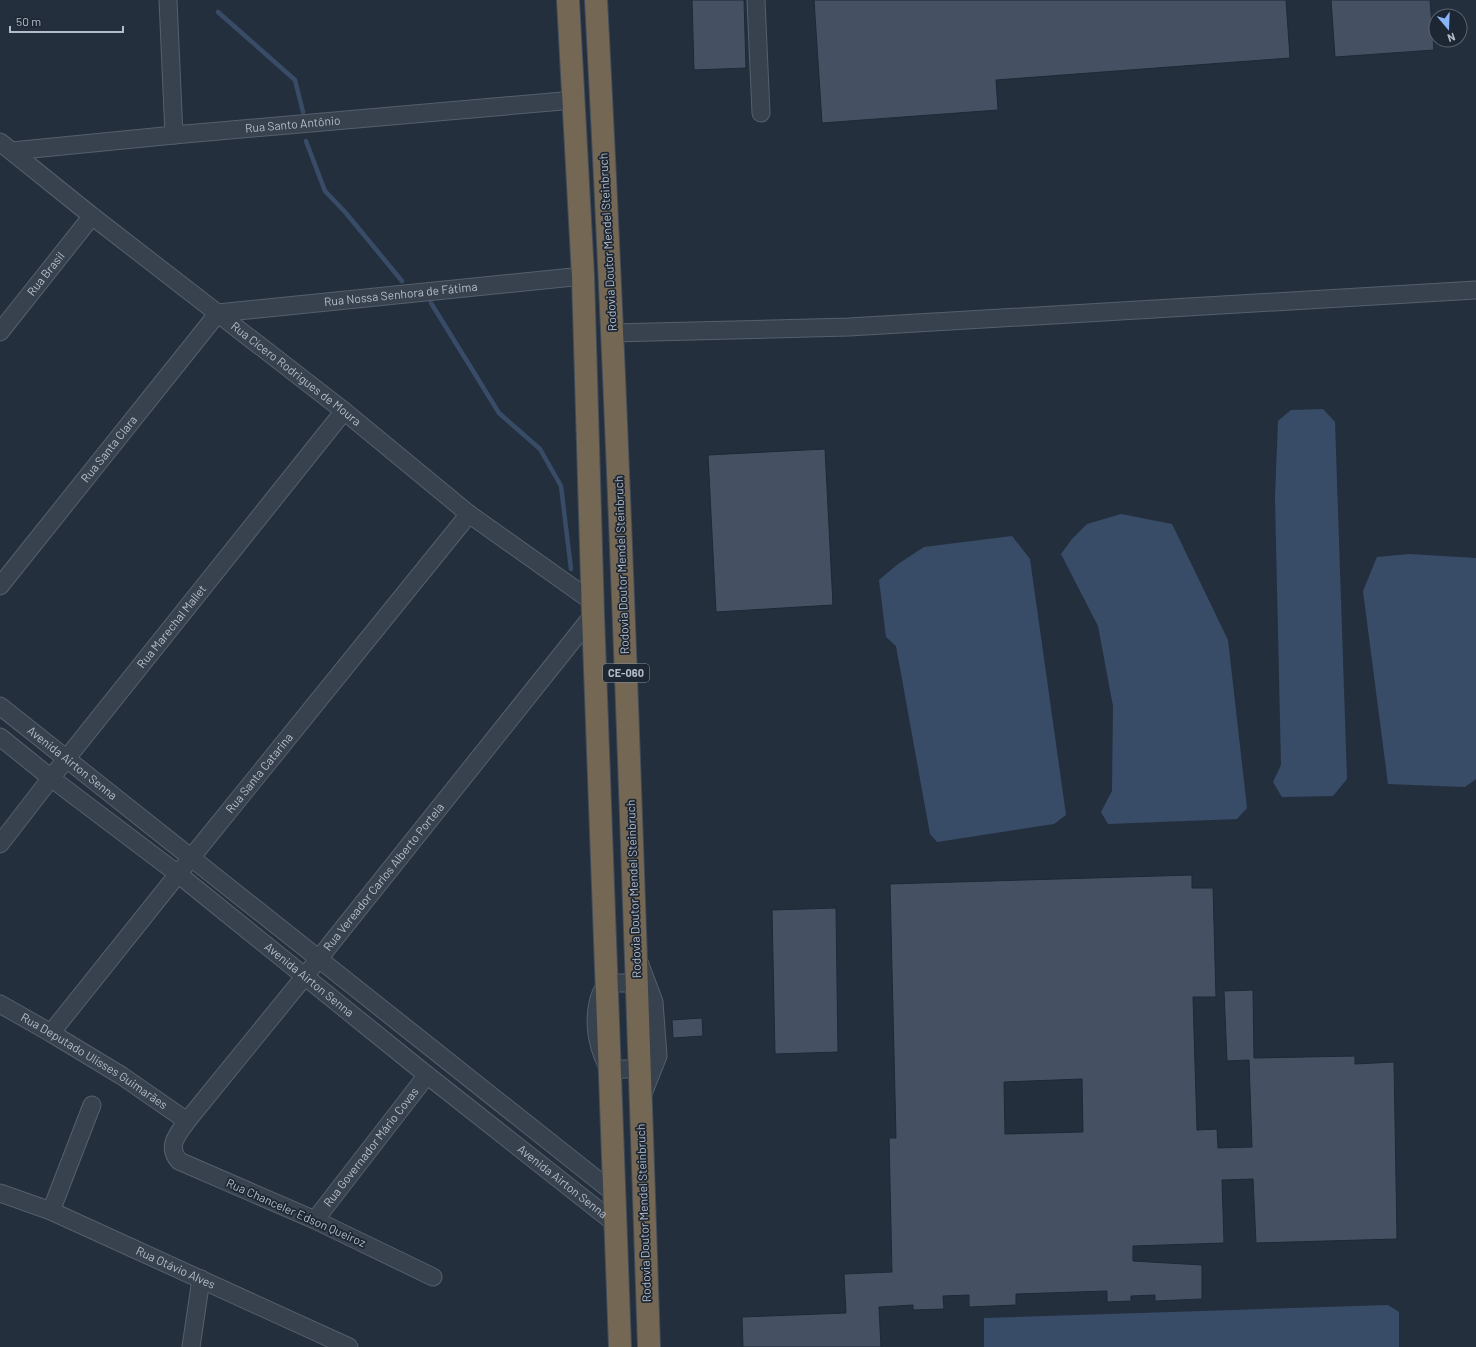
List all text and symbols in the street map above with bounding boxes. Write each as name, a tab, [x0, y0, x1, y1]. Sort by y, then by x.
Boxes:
scale bar	[10, 8, 123, 34]
north arrow	[1428, 8, 1468, 48]
text: 50 m	[16, 14, 41, 28]
text: N	[1446, 31, 1457, 45]
street label: Rua Santo Antônio	[244, 112, 341, 135]
street label: Rodovia Doutor Mendel Steinbruch	[595, 153, 619, 332]
street label: Rua Brasil	[24, 249, 67, 298]
street label: Rua Nossa Senhora de Fátima	[323, 279, 478, 308]
street label: Rua Cícero Rodrigues de Moura	[229, 318, 364, 428]
street label: Rua Santa Clara	[78, 412, 139, 485]
street label: Rodovia Doutor Mendel Steinbruch	[611, 476, 631, 654]
street label: Rua Marechal Mallet	[133, 582, 209, 671]
road number: CE-060	[603, 664, 649, 682]
street label: Avenida Airton Senna	[25, 723, 120, 802]
street label: Rua Santa Catarina	[222, 730, 295, 815]
street label: Rua Vereador Carlos Alberto Portela	[320, 800, 446, 953]
street label: Rodovia Doutor Mendel Steinbruch	[623, 800, 643, 978]
street label: Avenida Airton Senna	[262, 939, 357, 1019]
street label: Rua Deputado Ulisses Guimarães	[19, 1009, 171, 1111]
street label: Rua Governador Mário Covas	[320, 1084, 421, 1209]
street label: Rodovia Doutor Mendel Steinbruch	[633, 1124, 653, 1302]
street label: Avenida Airton Senna	[515, 1141, 611, 1221]
street label: Rua Chanceler Edson Queiroz	[225, 1175, 368, 1249]
street label: Rua Otávio Alves	[134, 1243, 218, 1291]

